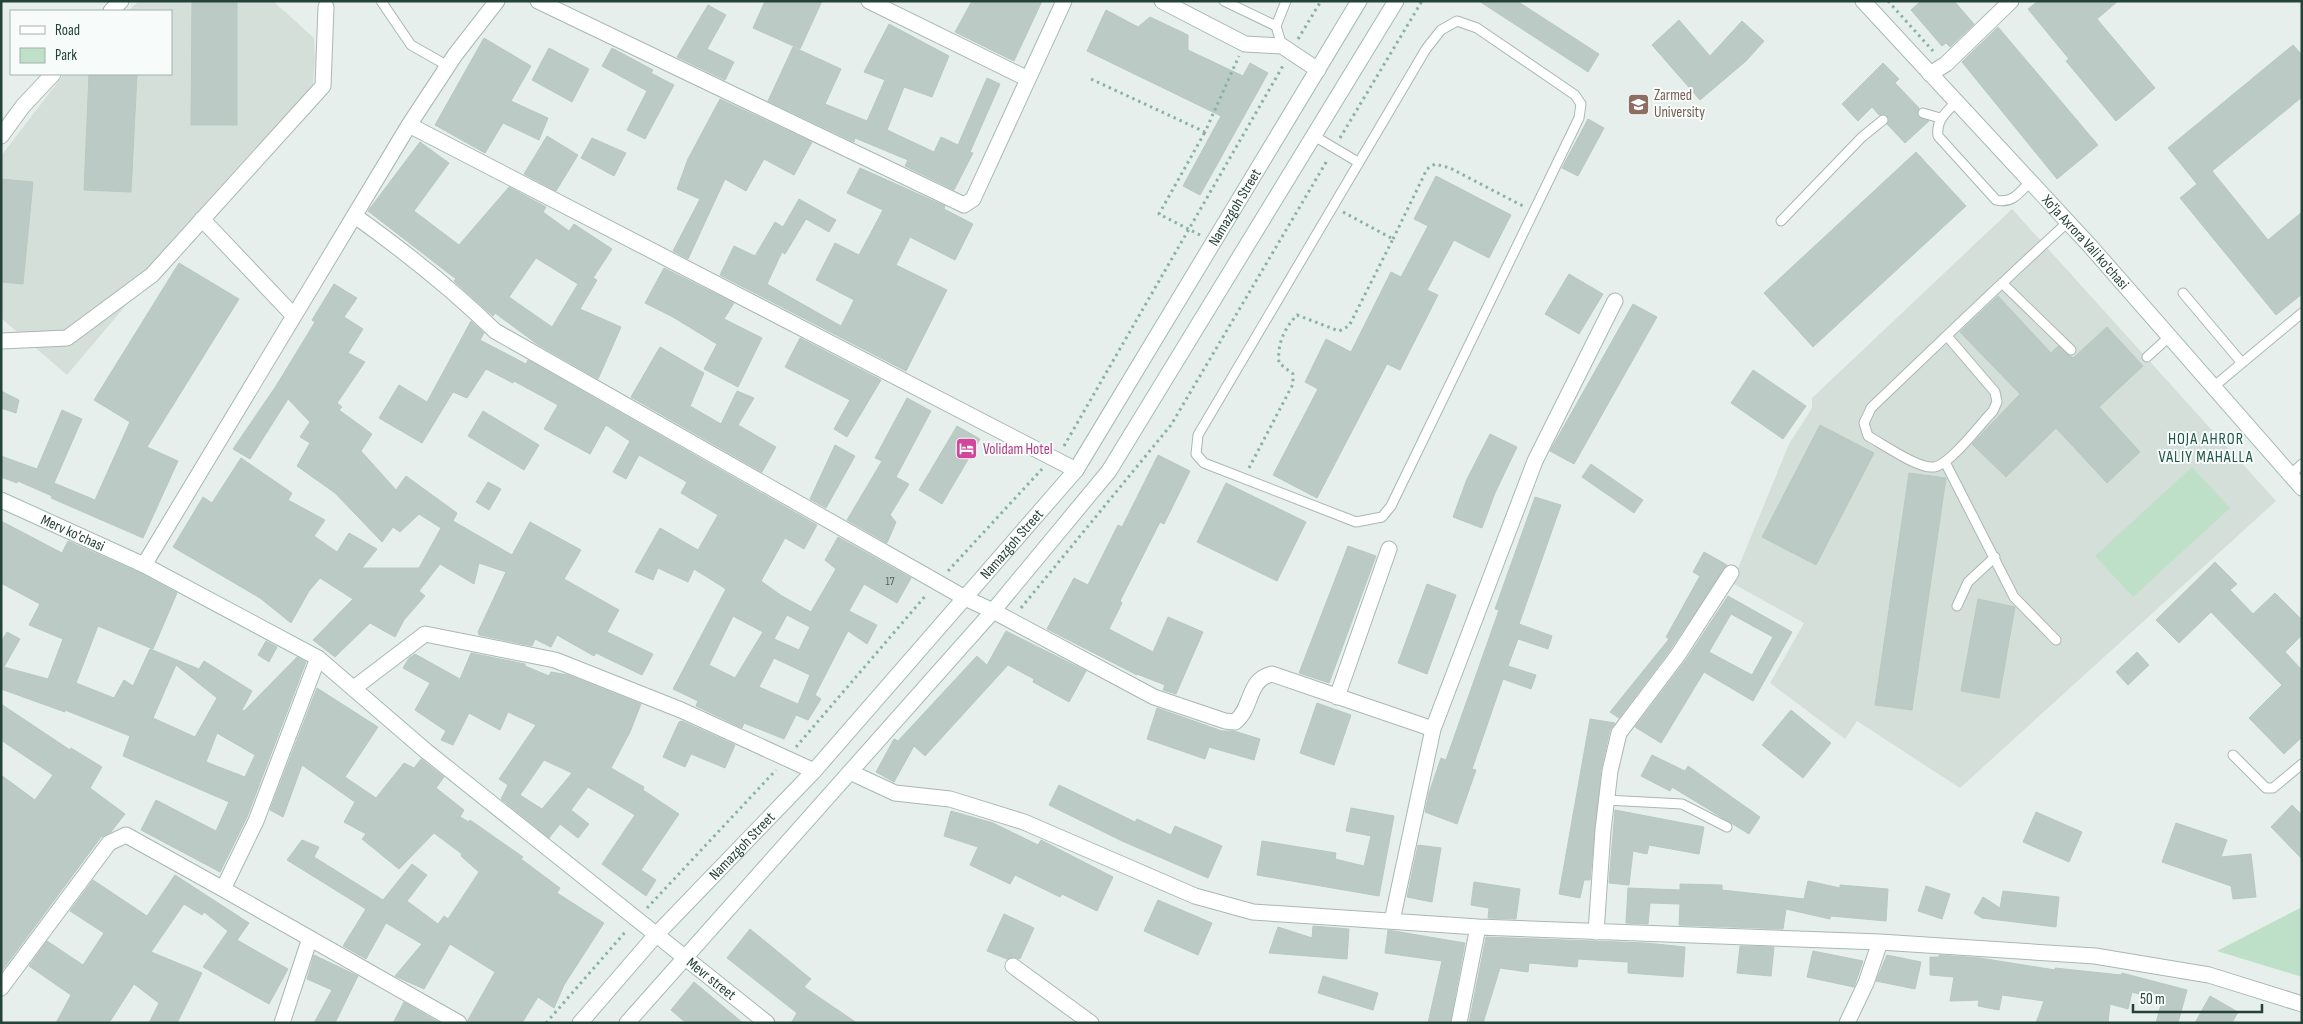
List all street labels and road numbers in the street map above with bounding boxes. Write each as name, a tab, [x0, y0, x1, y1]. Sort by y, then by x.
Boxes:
street label: Namazgoh Street	[1204, 165, 1265, 249]
street label: Xo'ja Axrora Vali ko'chasi	[2037, 190, 2133, 293]
street label: Namazgoh Street	[976, 505, 1048, 583]
street label: Merv ko'chasi	[38, 510, 108, 556]
street label: Namazgoh Street	[705, 808, 779, 884]
street label: Mevr street	[683, 953, 740, 1004]

